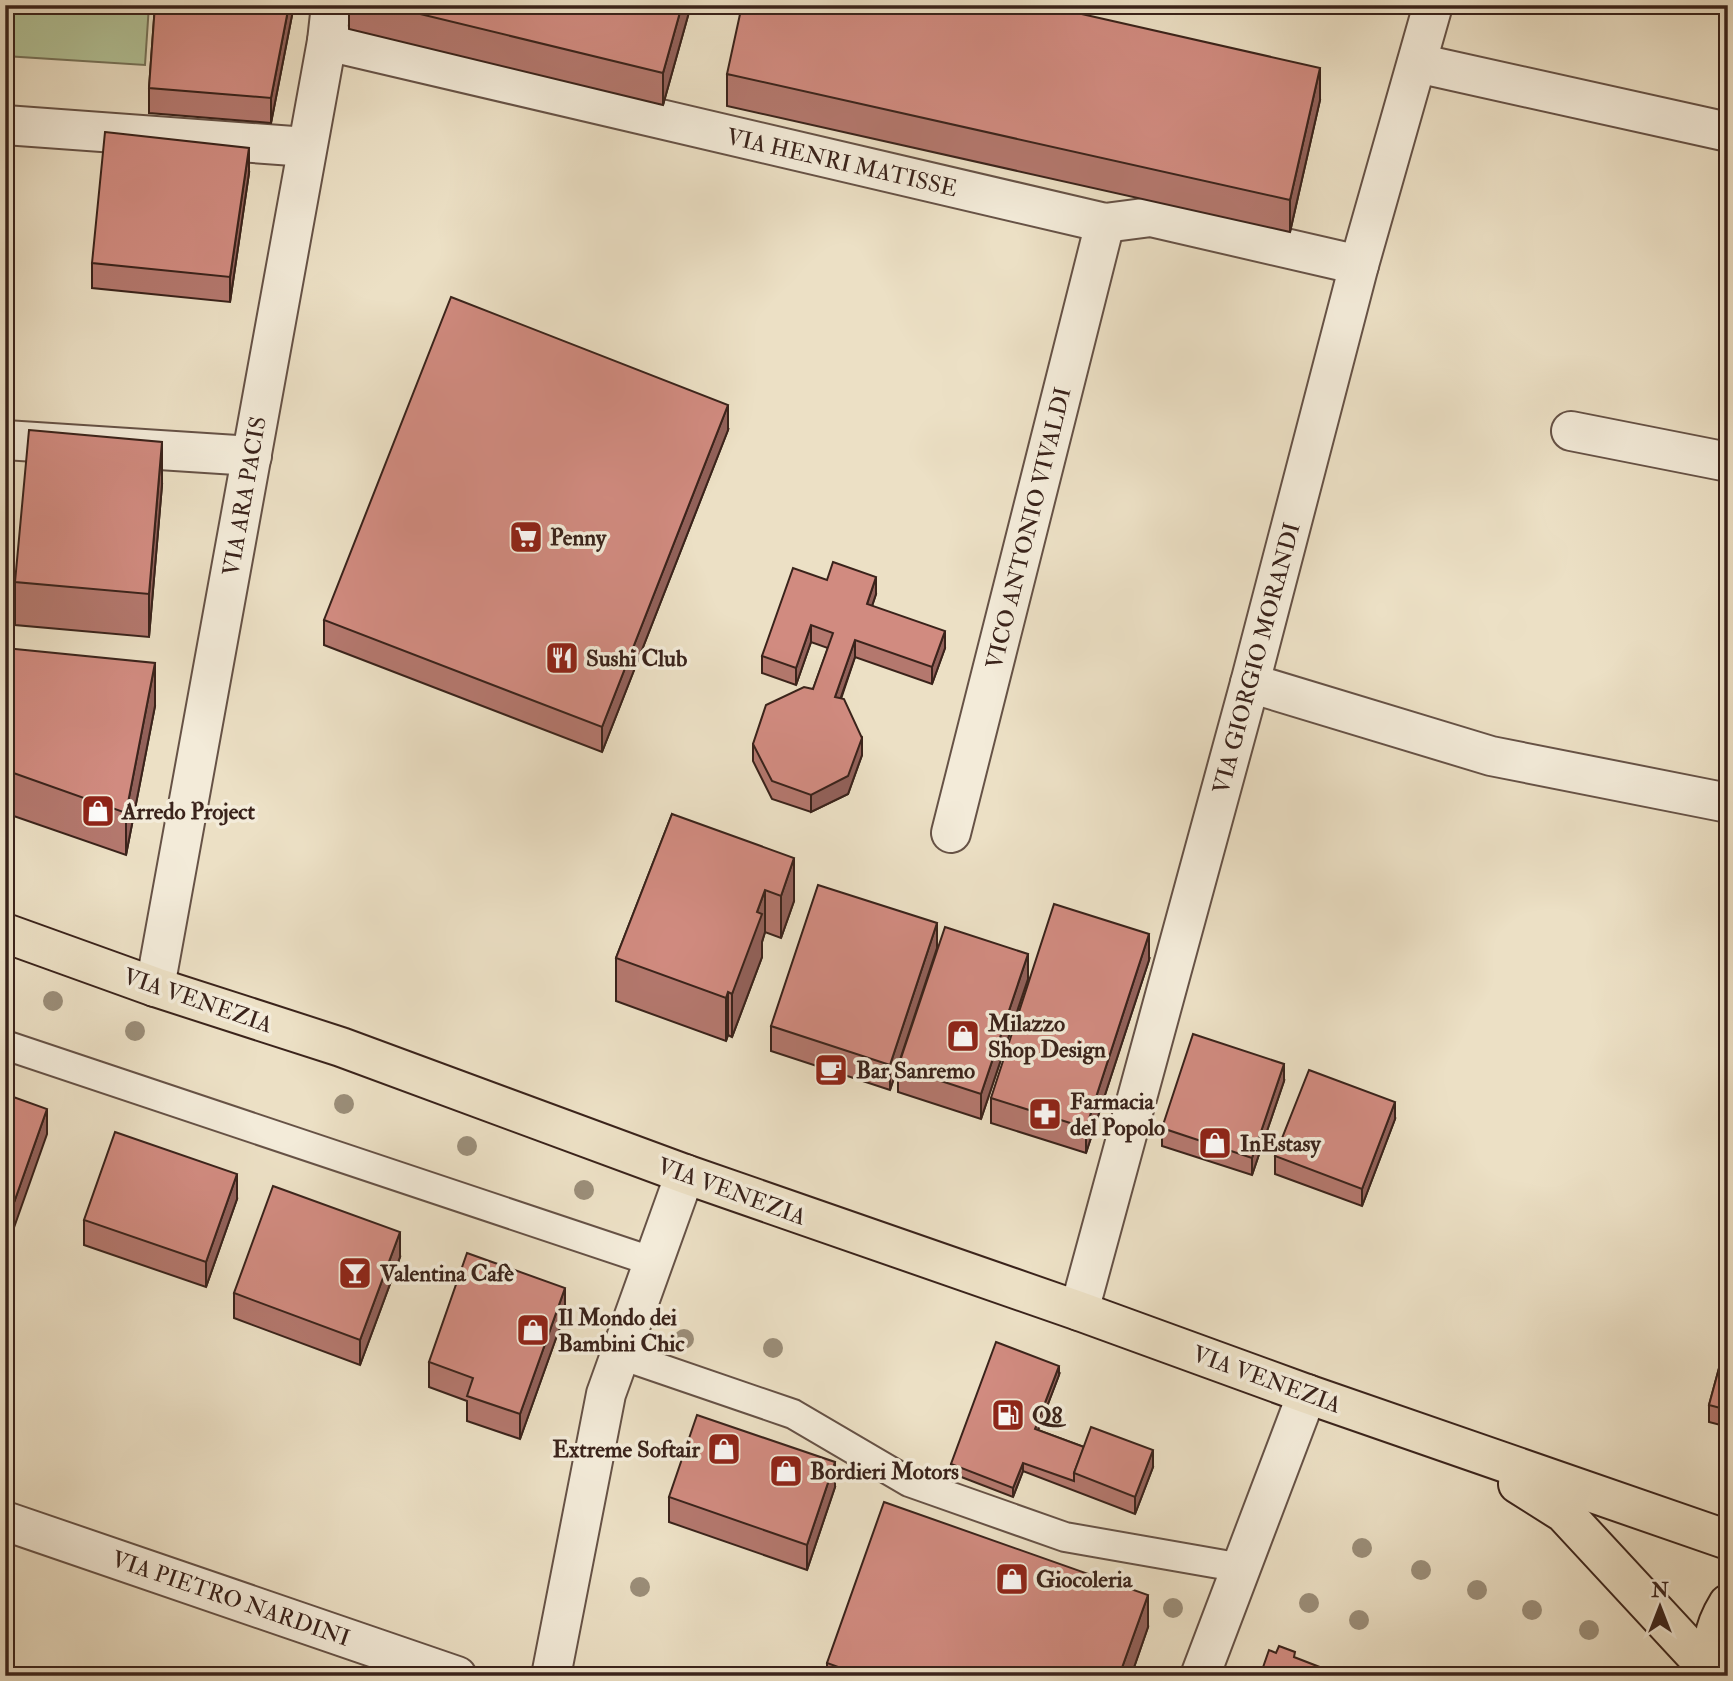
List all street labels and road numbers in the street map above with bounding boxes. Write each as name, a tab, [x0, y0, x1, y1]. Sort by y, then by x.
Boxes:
street label: VIA HENRI MATISSE	[724, 122, 960, 203]
street label: VICO ANTONIO VIVALDI	[979, 384, 1078, 672]
street label: VIA ARA PACIS	[216, 414, 273, 578]
street label: VIA GIORGIO MORANDI	[1206, 519, 1307, 797]
street label: VIA VENEZIA	[119, 961, 277, 1040]
street label: VIA VENEZIA	[654, 1151, 810, 1232]
street label: VIA VENEZIA	[1189, 1339, 1345, 1420]
street label: VIA PIETRO NARDINI	[108, 1544, 354, 1653]

